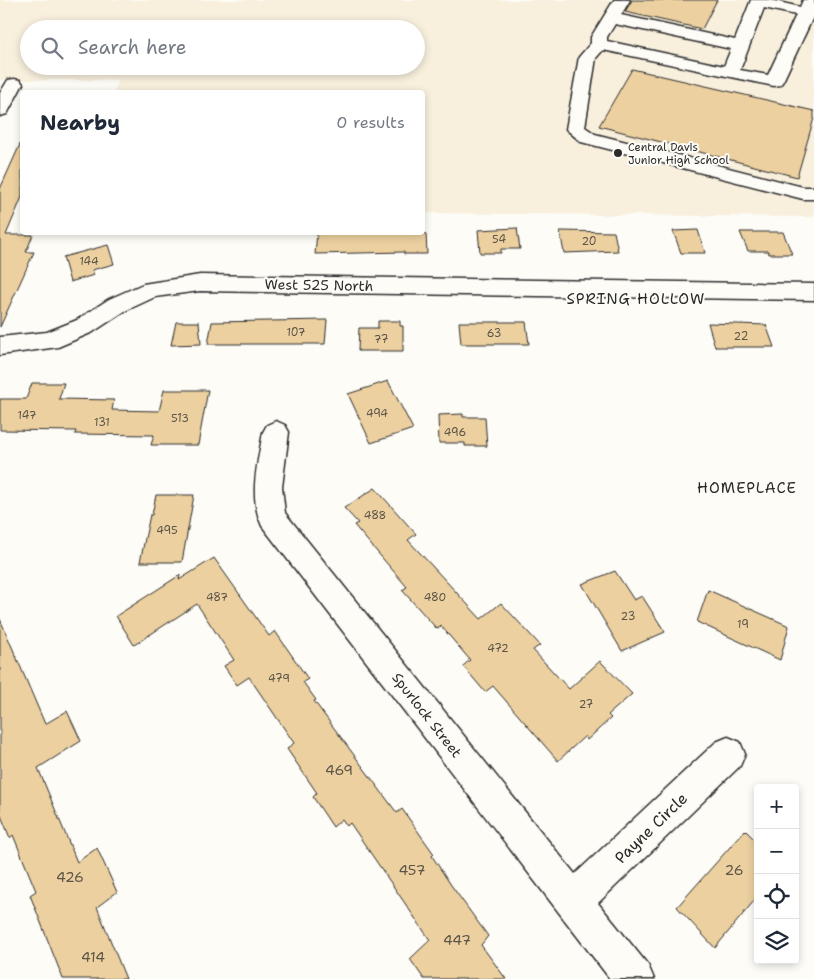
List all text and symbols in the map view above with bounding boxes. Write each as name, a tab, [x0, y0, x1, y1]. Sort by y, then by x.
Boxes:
search box	[20, 20, 425, 75]
icon: search	[38, 34, 66, 62]
text: Search here	[78, 35, 187, 60]
text: Nearby	[40, 109, 120, 137]
text: 0 results	[336, 112, 405, 133]
place label: Central Davis Junior High School	[628, 140, 729, 168]
marker: Central Davis Junior High School	[612, 147, 624, 159]
house number: 54	[492, 232, 506, 247]
house number: 20	[581, 234, 597, 249]
house number: 144	[79, 254, 99, 269]
street label: West 525 North	[265, 275, 373, 295]
district label: SPRING HOLLOW	[567, 289, 705, 309]
house number: 107	[286, 325, 306, 340]
house number: 63	[487, 326, 501, 341]
house number: 22	[734, 329, 748, 344]
house number: 77	[374, 332, 389, 347]
house number: 494	[366, 406, 388, 421]
house number: 147	[18, 408, 37, 423]
house number: 513	[171, 411, 189, 426]
house number: 131	[94, 415, 110, 430]
house number: 496	[444, 425, 466, 440]
district label: HOMEPLACE	[697, 478, 797, 498]
house number: 488	[364, 508, 386, 523]
house number: 495	[156, 523, 178, 538]
house number: 487	[206, 590, 228, 605]
house number: 480	[424, 590, 446, 605]
house number: 23	[621, 609, 635, 624]
house number: 19	[737, 617, 749, 632]
house number: 472	[487, 641, 509, 656]
street label: Spurlock Street	[388, 669, 466, 761]
house number: 479	[268, 671, 290, 686]
house number: 27	[579, 697, 594, 712]
house number: 469	[325, 761, 353, 779]
map controls	[754, 784, 799, 964]
button: +	[754, 784, 799, 829]
street label: Payne Circle	[610, 788, 692, 868]
button: −	[754, 829, 799, 874]
house number: 457	[398, 861, 426, 879]
house number: 26	[725, 861, 744, 879]
house number: 426	[56, 868, 84, 886]
button: locate	[754, 874, 799, 919]
button: layers	[754, 919, 799, 964]
house number: 447	[443, 931, 471, 949]
house number: 414	[81, 948, 105, 966]

